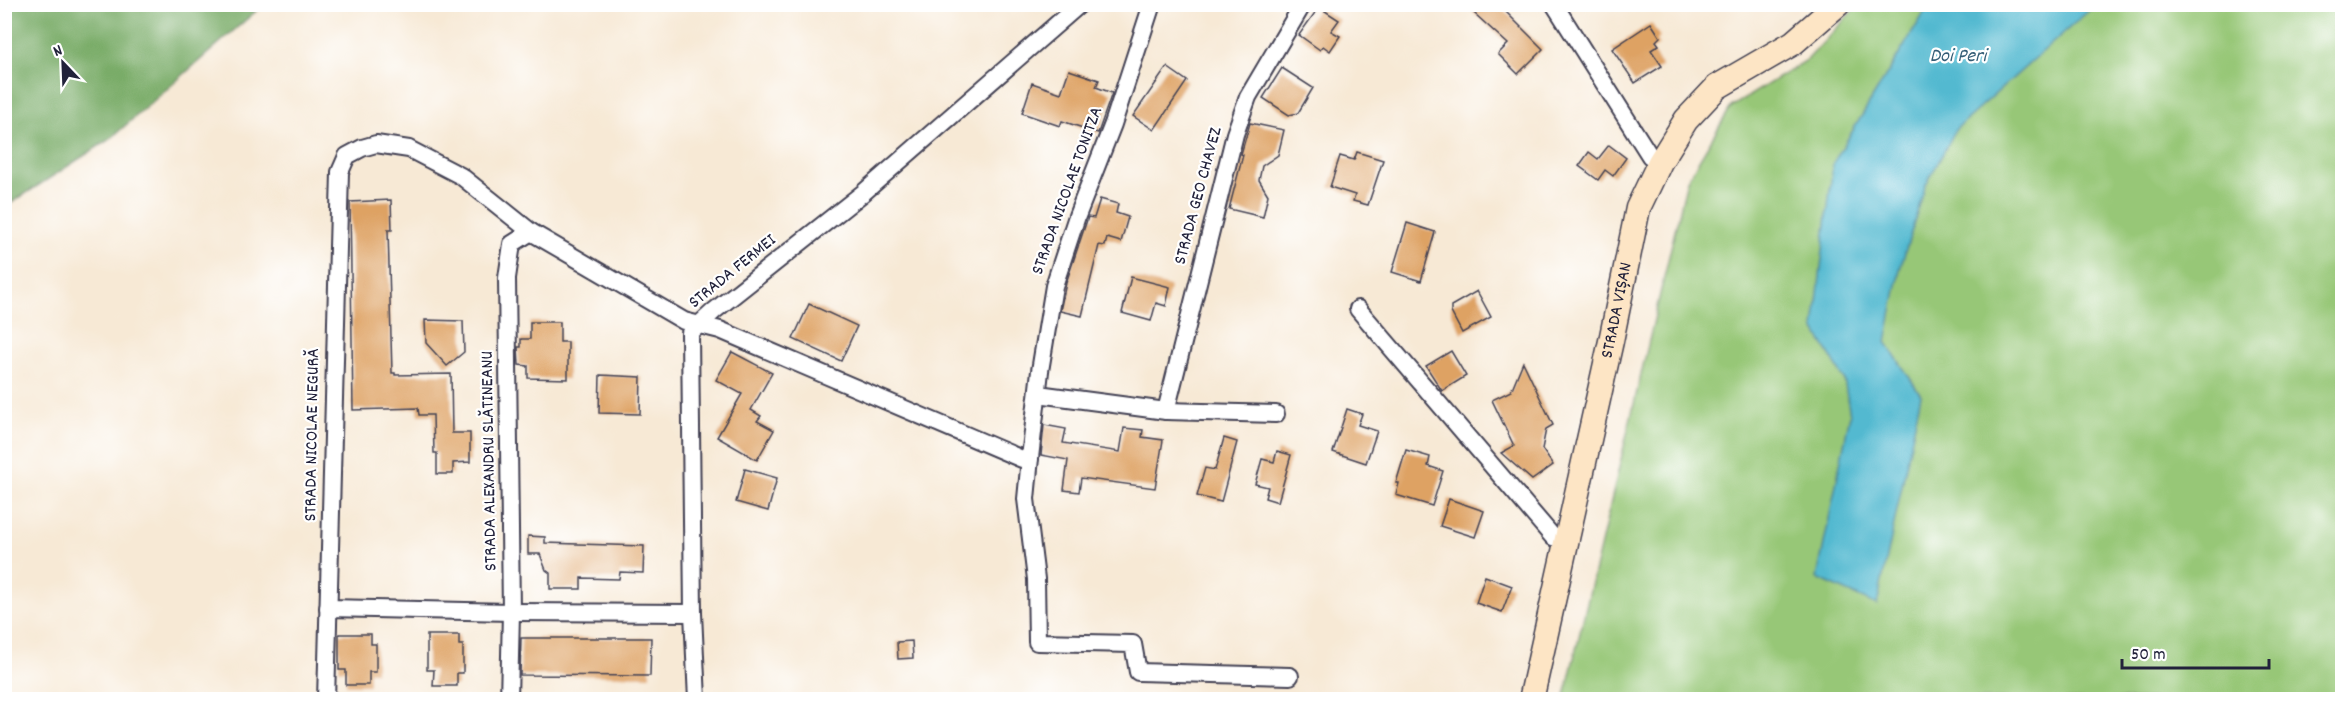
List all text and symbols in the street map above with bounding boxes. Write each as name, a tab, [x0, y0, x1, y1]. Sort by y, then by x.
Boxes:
north arrow	[33, 33, 93, 93]
text: N	[50, 39, 66, 64]
water label: Doi Peri	[1930, 43, 1990, 71]
street label: STRADA NICOLAE TONITZA	[1026, 103, 1110, 278]
street label: STRADA GEO CHAVEZ	[1169, 124, 1229, 268]
street label: STRADA FERMEI	[684, 229, 782, 315]
street label: STRADA VIȘAN	[1595, 260, 1639, 361]
street label: STRADA NICOLAE NEGURĂ	[299, 348, 327, 522]
street label: STRADA ALEXANDRU SLĂTINEANU	[476, 351, 504, 571]
scale bar	[2122, 632, 2269, 670]
text: 50 m	[2131, 643, 2166, 668]

